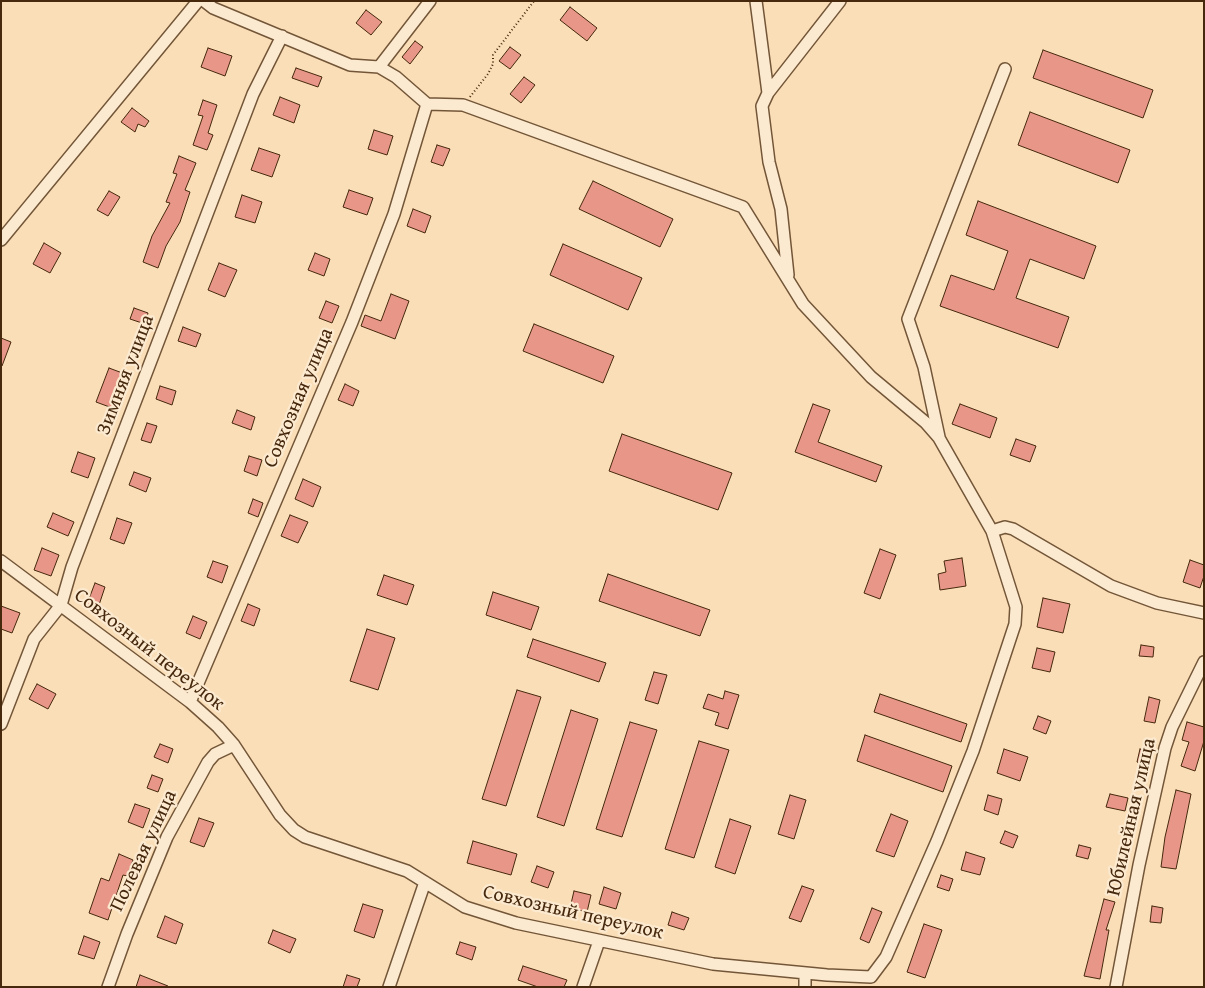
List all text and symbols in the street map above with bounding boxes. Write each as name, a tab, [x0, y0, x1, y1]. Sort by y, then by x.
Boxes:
street label: Зимняя улица	[92, 312, 160, 438]
street label: Совхозная улица	[259, 324, 339, 472]
street label: Совхозный переулок	[69, 584, 229, 716]
street label: Юбилейная улица	[1102, 736, 1162, 898]
street label: Полевая улица	[105, 786, 183, 916]
street label: Совхозный переулок	[480, 881, 666, 945]

